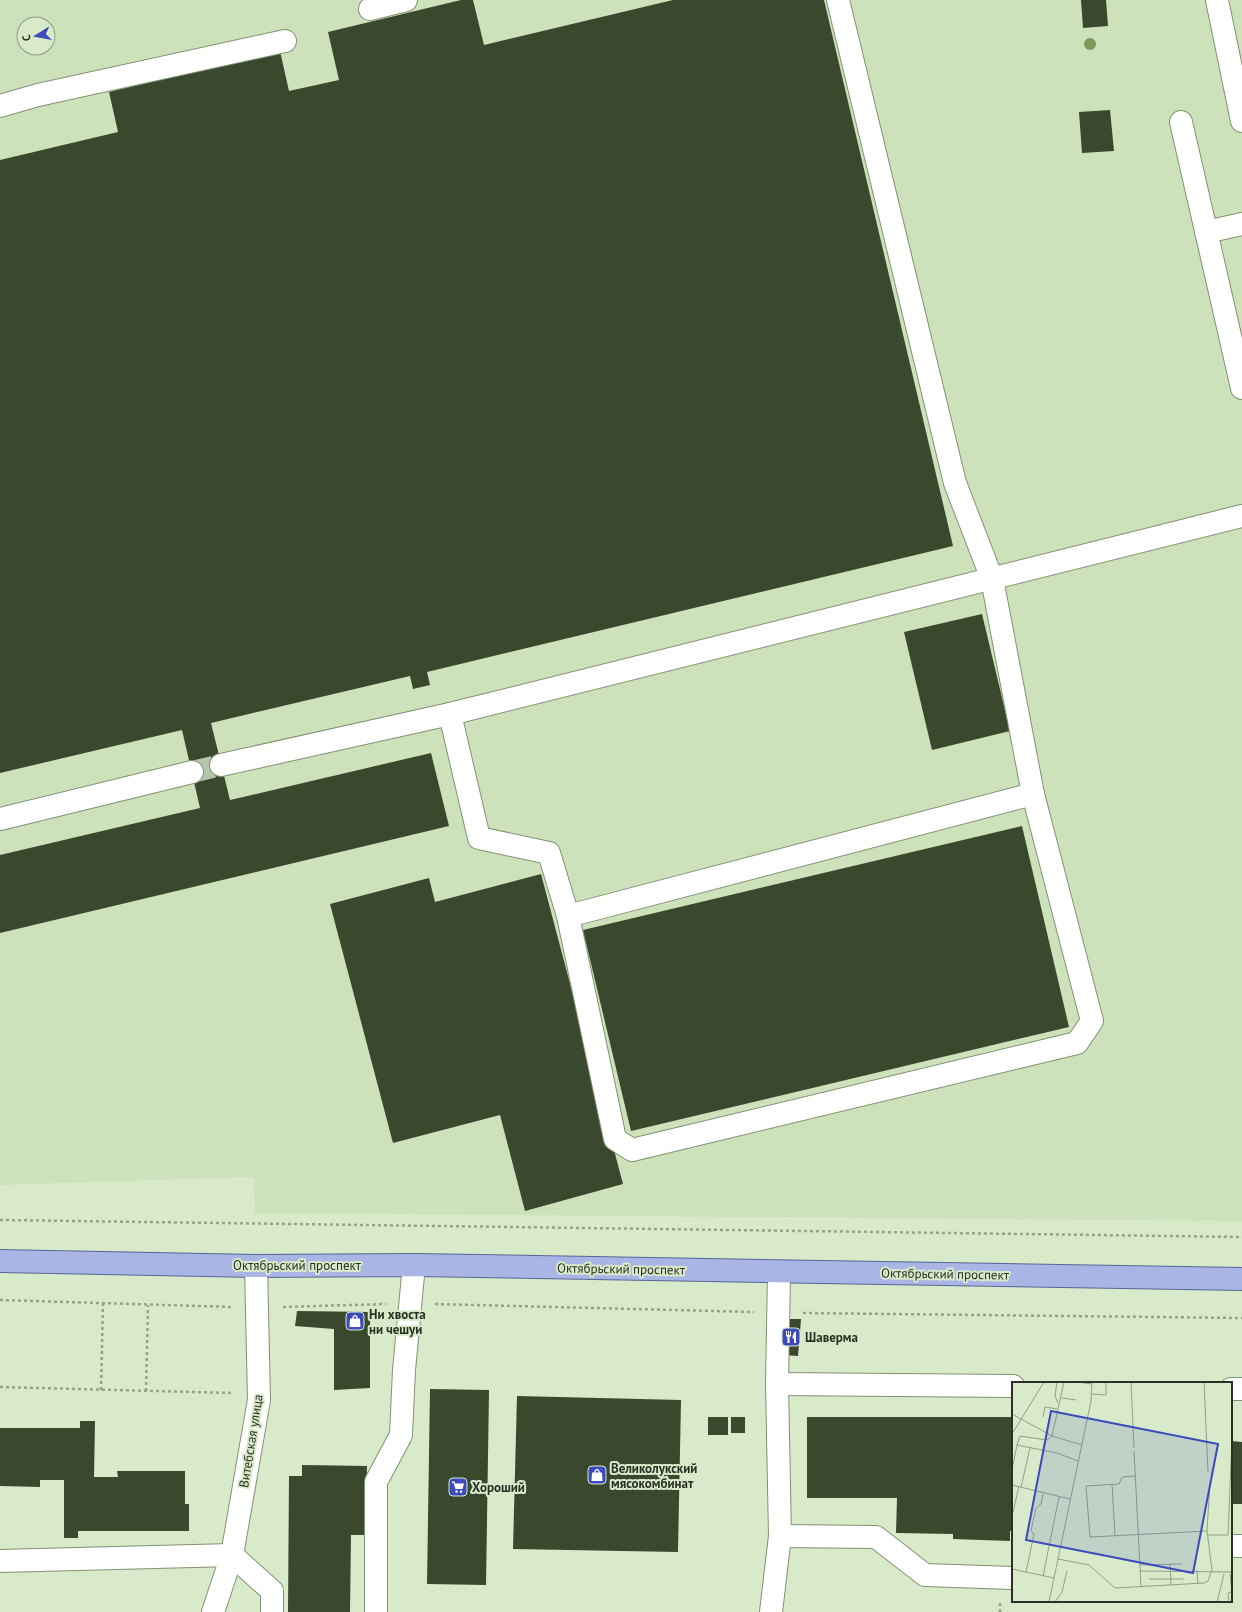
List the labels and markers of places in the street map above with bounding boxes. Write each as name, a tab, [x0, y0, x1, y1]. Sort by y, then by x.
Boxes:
place label: Ни хвоста ни чешуи	[369, 1306, 426, 1338]
shop icon: Ни хвоста ни чешуи	[344, 1310, 366, 1332]
restaurant icon: Шаверма	[780, 1326, 802, 1348]
place label: Шаверма	[805, 1329, 858, 1346]
place label: Великолукский мясокомбинат	[611, 1460, 697, 1492]
shop icon: Великолукский мясокомбинат	[586, 1464, 608, 1486]
supermarket icon: Хороший	[447, 1476, 469, 1498]
place label: Хороший	[472, 1479, 525, 1496]

